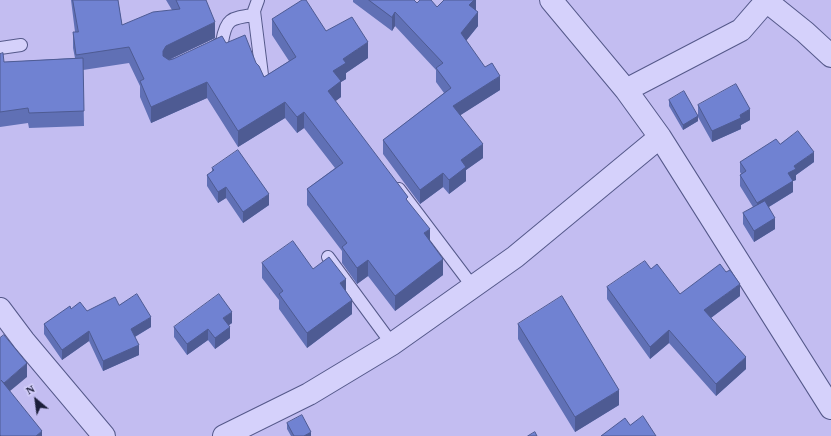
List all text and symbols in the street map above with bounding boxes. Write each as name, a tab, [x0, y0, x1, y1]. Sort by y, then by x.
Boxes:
north arrow	[16, 380, 56, 420]
text: N	[24, 382, 37, 397]

